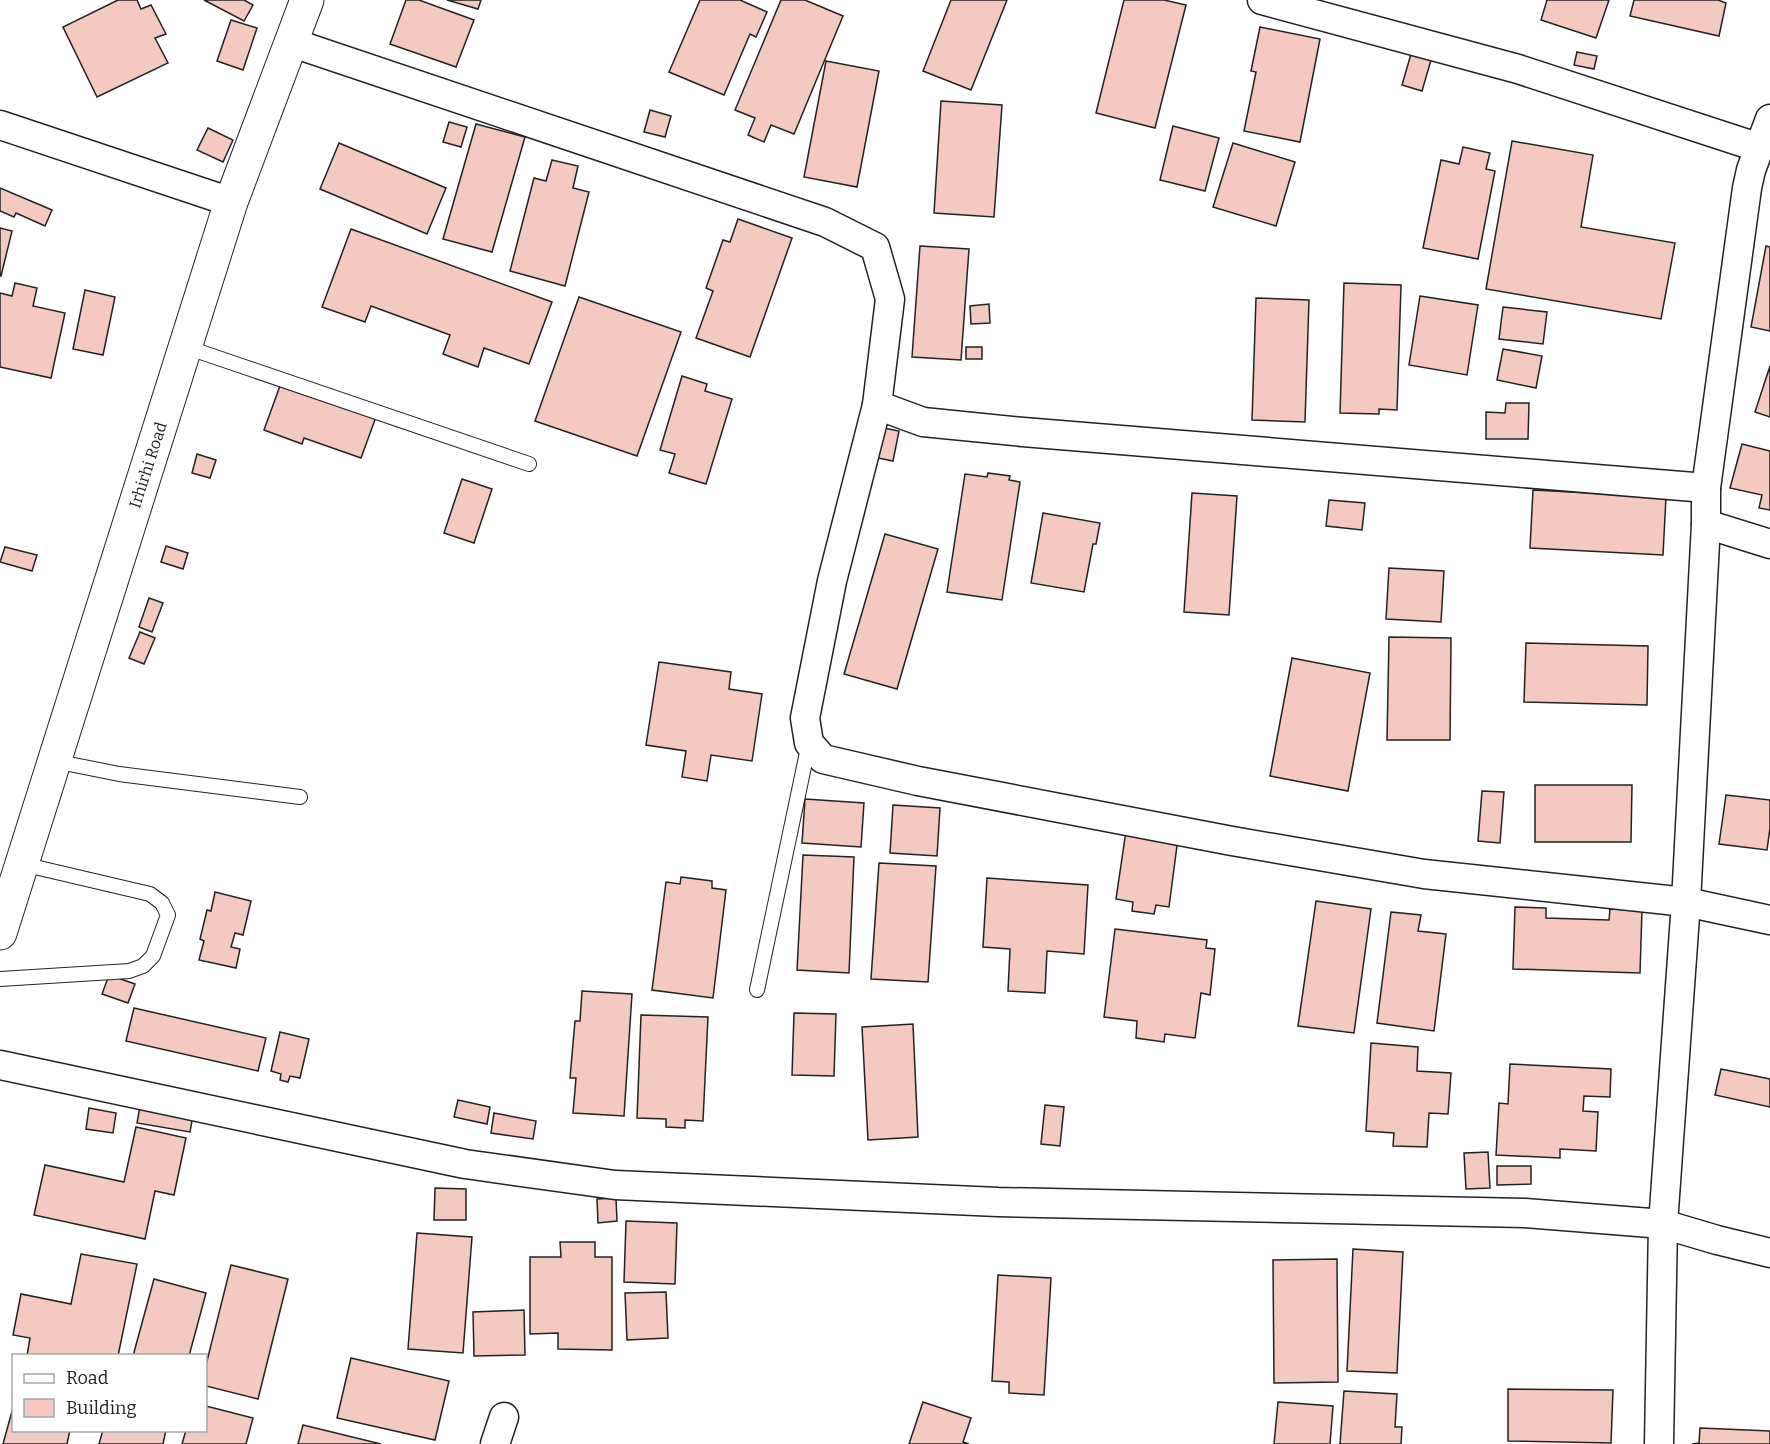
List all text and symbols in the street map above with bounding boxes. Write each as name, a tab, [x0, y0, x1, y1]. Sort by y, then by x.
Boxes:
street label: Irhirhi Road	[125, 419, 171, 510]
legend	[12, 1354, 207, 1432]
text: Road	[66, 1367, 109, 1389]
text: Building	[66, 1397, 137, 1419]

